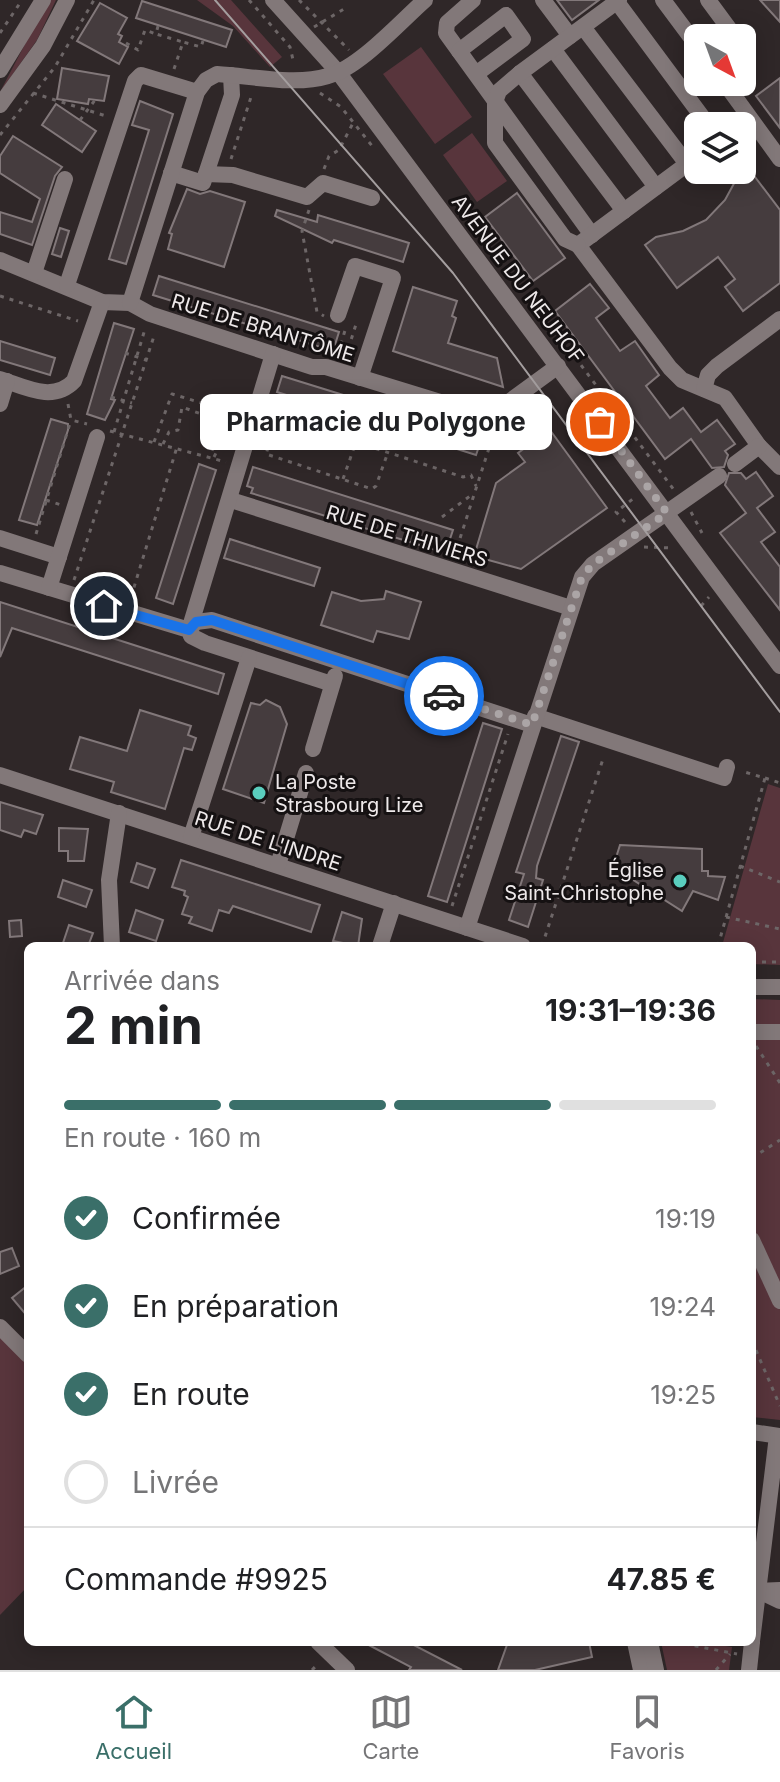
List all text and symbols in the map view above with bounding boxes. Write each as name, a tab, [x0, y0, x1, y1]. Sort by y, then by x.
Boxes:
north arrow	[684, 24, 756, 96]
map controls	[684, 24, 756, 184]
button: layers	[684, 112, 756, 184]
street label: AVENUE DU NEUHOF	[447, 190, 589, 368]
street label: RUE DE BRANTÔME	[169, 289, 357, 367]
pin	[566, 388, 634, 456]
callout: Pharmacie du Polygone	[200, 394, 552, 450]
icon: bag	[578, 400, 622, 444]
text: Pharmacie du Polygone	[226, 406, 526, 437]
street label: RUE DE THIVIERS	[323, 500, 491, 572]
pin	[70, 572, 138, 640]
icon: home	[82, 584, 126, 628]
courier	[404, 656, 484, 736]
icon: car	[422, 674, 466, 718]
place label: La Poste Strasbourg Lize	[275, 770, 423, 817]
marker: La Poste Strasbourg Lize	[250, 784, 268, 802]
street label: RUE DE L'INDRE	[192, 806, 344, 876]
place label: Église Saint-Christophe	[504, 857, 664, 905]
marker: Église Saint-Christophe	[671, 872, 689, 890]
text: Arrivée dans	[64, 965, 220, 996]
text: 19:31–19:36	[545, 992, 716, 1028]
text: 2 min	[64, 994, 203, 1057]
text: En route · 160 m	[64, 1122, 261, 1153]
icon: check	[64, 1196, 108, 1240]
text: Confirmée	[132, 1200, 281, 1236]
text: 19:19	[655, 1203, 716, 1234]
icon: check	[64, 1284, 108, 1328]
text: En préparation	[132, 1288, 339, 1324]
text: 19:24	[650, 1291, 716, 1322]
icon: check	[64, 1372, 108, 1416]
text: En route	[132, 1376, 250, 1412]
text: 19:25	[650, 1379, 716, 1410]
text: Livrée	[132, 1464, 219, 1500]
text: Commande #9925	[64, 1561, 328, 1597]
text: 47.85 €	[607, 1561, 716, 1597]
tab: Accueil	[95, 1690, 172, 1764]
tab: Carte	[362, 1690, 419, 1764]
tab: Favoris	[610, 1690, 685, 1764]

